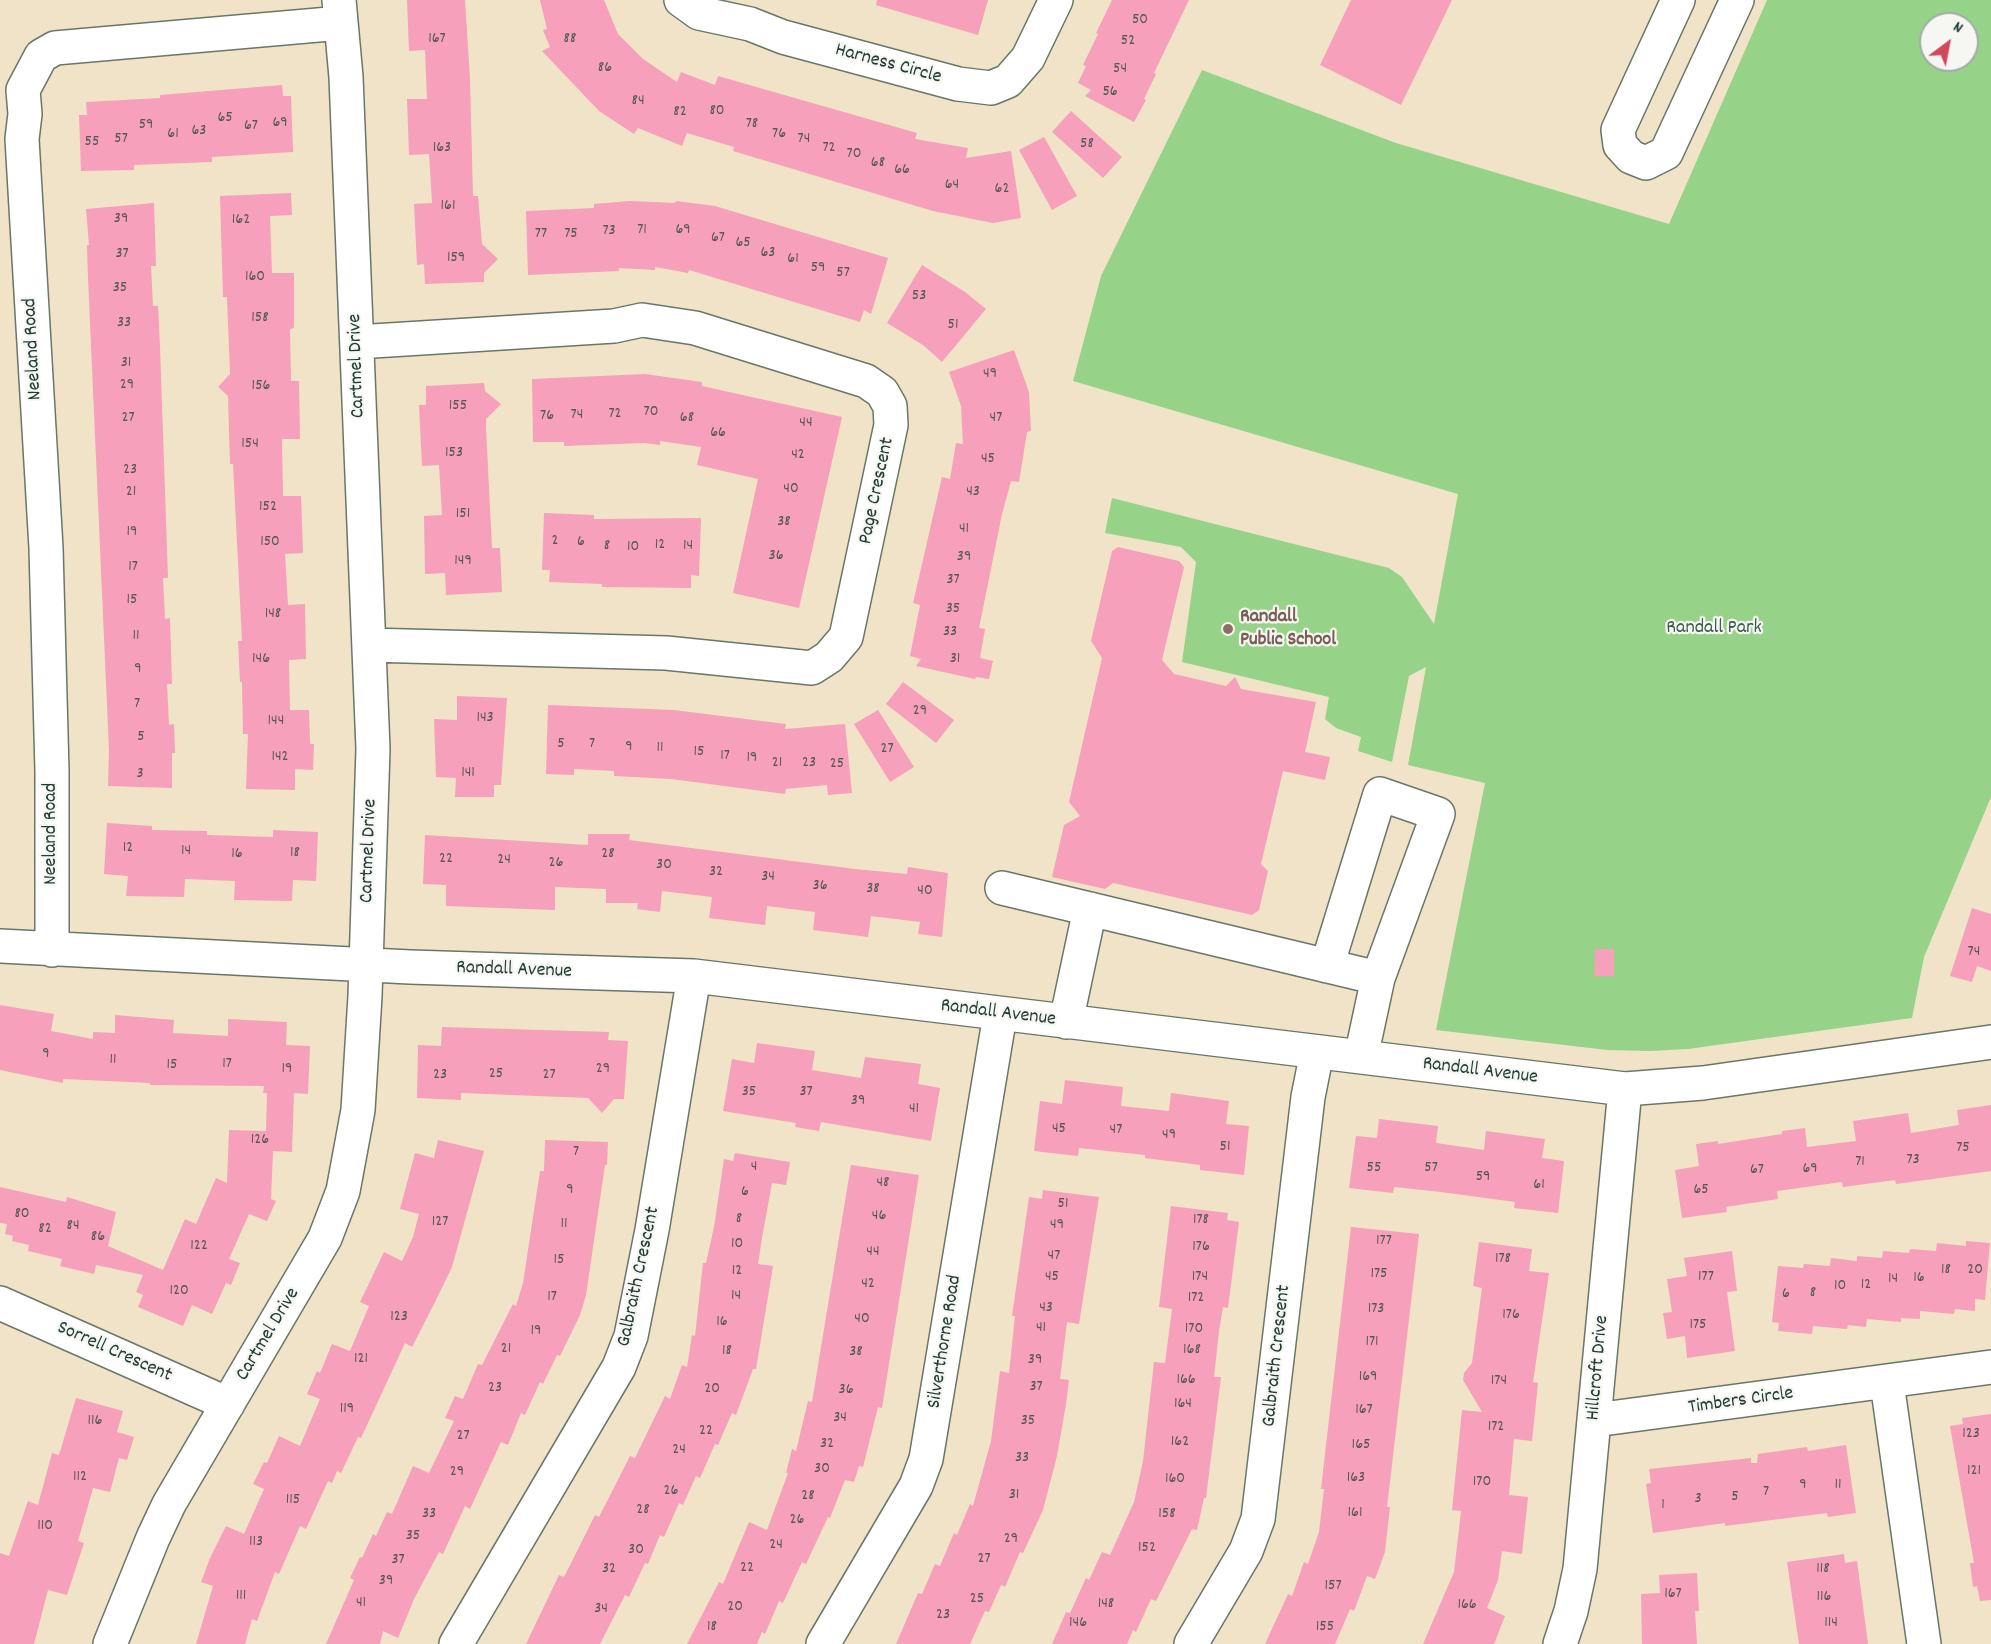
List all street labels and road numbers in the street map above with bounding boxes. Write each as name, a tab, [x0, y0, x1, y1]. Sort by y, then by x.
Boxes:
street label: Harness Circle	[832, 39, 944, 91]
street label: Neeland Road	[19, 297, 49, 401]
street label: Cartmel Drive	[344, 313, 372, 419]
street label: Page Crescent	[855, 435, 901, 547]
street label: Neeland Road	[40, 783, 64, 885]
street label: Cartmel Drive	[356, 798, 384, 904]
street label: Randall Avenue	[456, 957, 572, 985]
street label: Randall Avenue	[939, 995, 1057, 1033]
street label: Randall Avenue	[1421, 1053, 1539, 1091]
street label: Galbraith Crescent	[613, 1205, 667, 1349]
street label: Silverthorne Road	[924, 1274, 968, 1410]
street label: Cartmel Drive	[232, 1284, 306, 1386]
street label: Galbraith Crescent	[1259, 1284, 1297, 1428]
street label: Hillcroft Drive	[1582, 1314, 1616, 1422]
street label: Sorrell Crescent	[53, 1317, 175, 1389]
street label: Timbers Circle	[1687, 1383, 1795, 1421]

